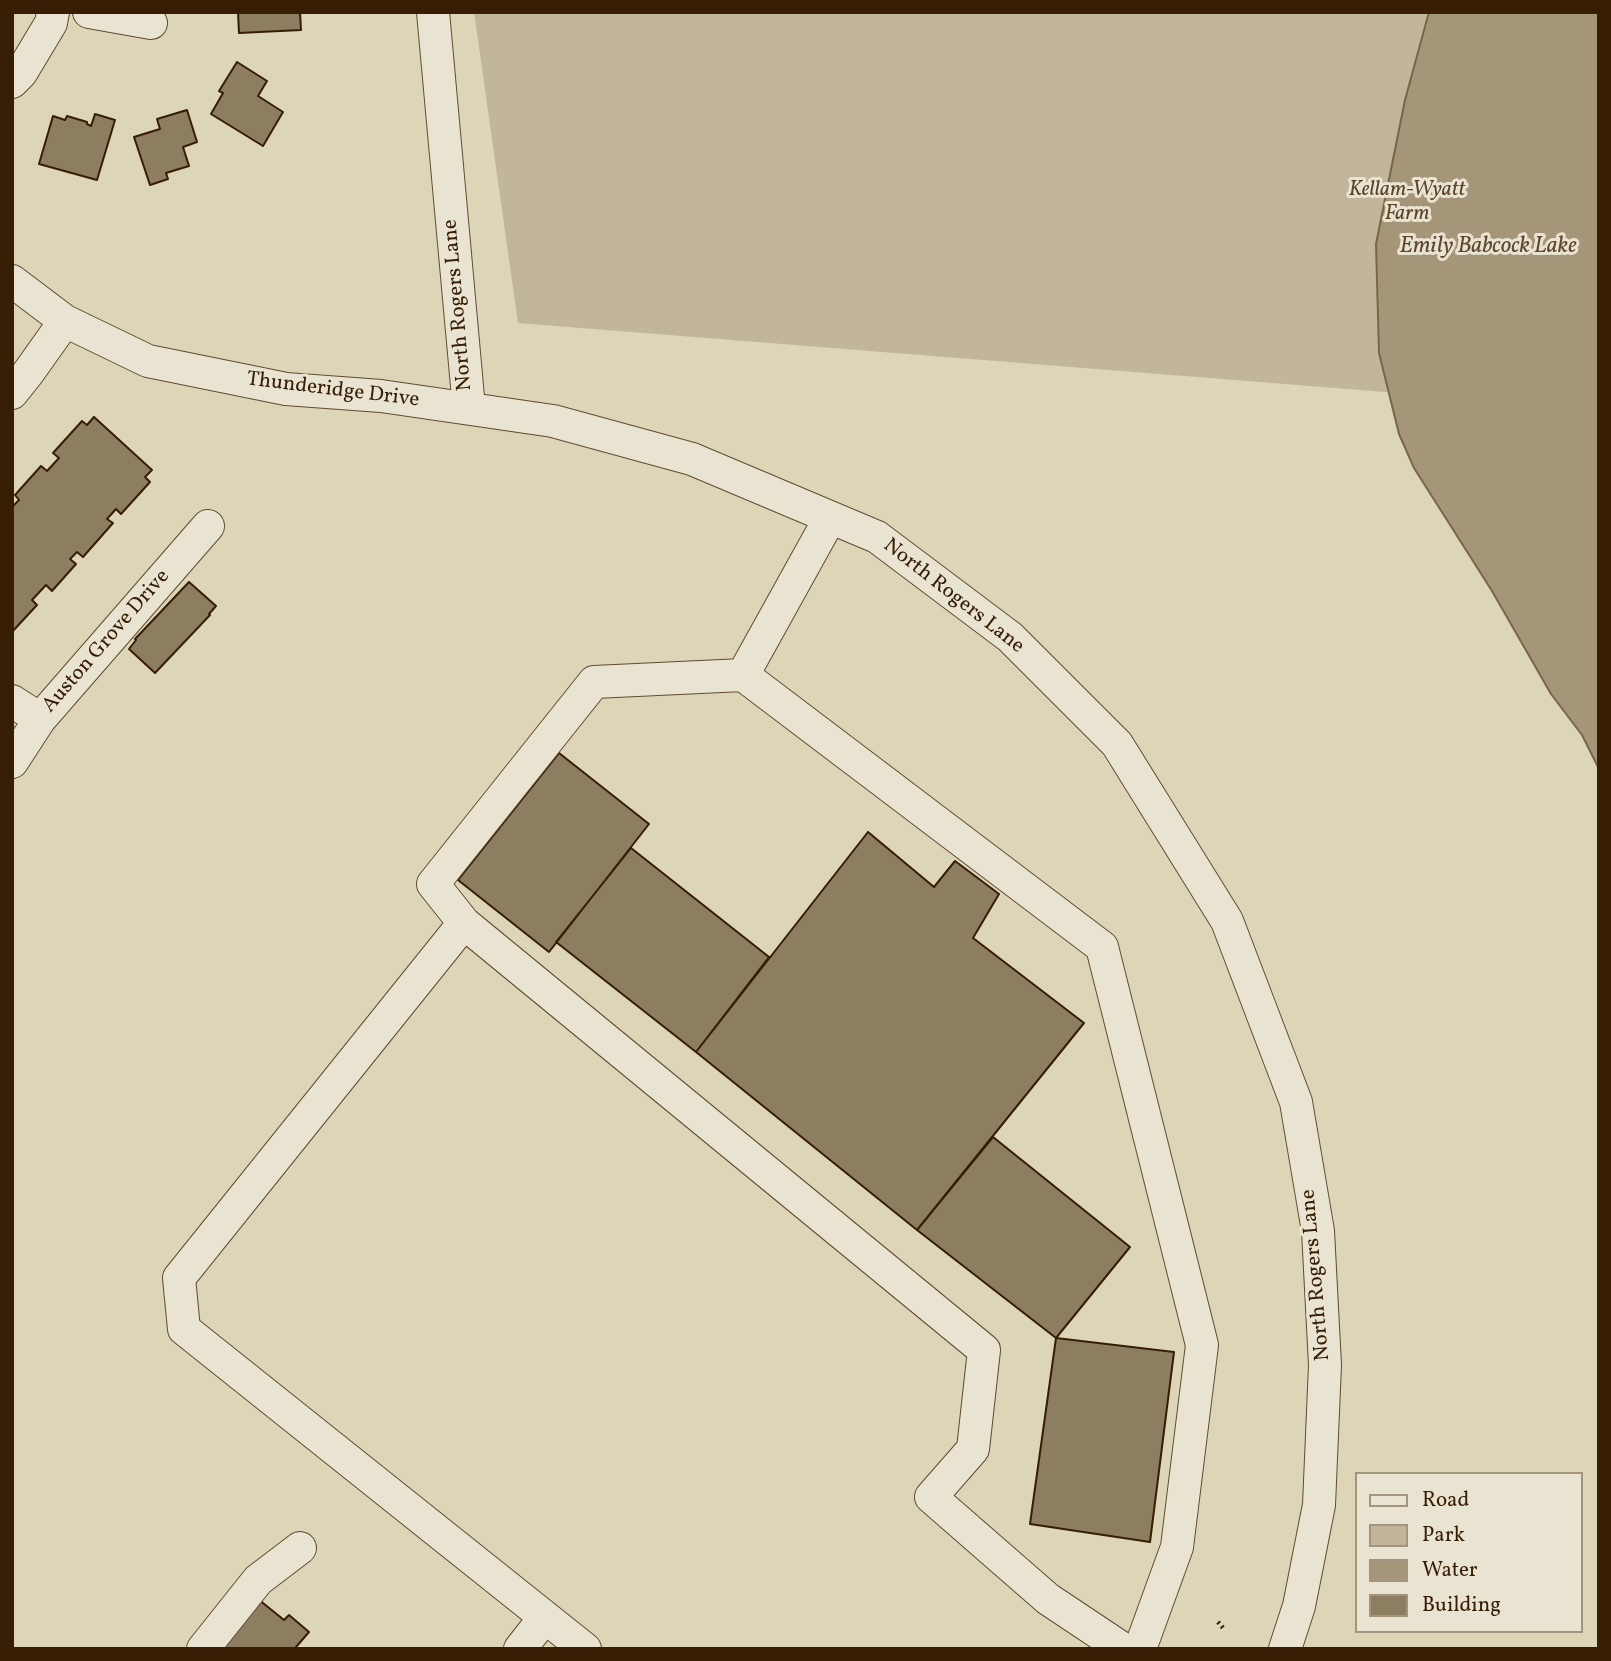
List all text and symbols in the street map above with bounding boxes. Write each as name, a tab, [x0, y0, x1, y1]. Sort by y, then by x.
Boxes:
park label: Kellam-Wyatt Farm	[1349, 178, 1465, 228]
street label: North Rogers Lane	[439, 218, 479, 392]
water label: Emily Babcock Lake	[1399, 234, 1577, 262]
street label: Thunderidge Drive	[245, 368, 421, 414]
street label: North Rogers Lane	[877, 534, 1029, 660]
street label: Auston Grove Drive	[38, 565, 176, 719]
street label: North Rogers Lane	[1297, 1188, 1337, 1362]
legend	[1356, 1472, 1583, 1633]
text: Road	[1422, 1486, 1469, 1515]
text: Park	[1422, 1521, 1465, 1550]
text: Water	[1422, 1556, 1478, 1585]
text: Building	[1422, 1591, 1501, 1620]

